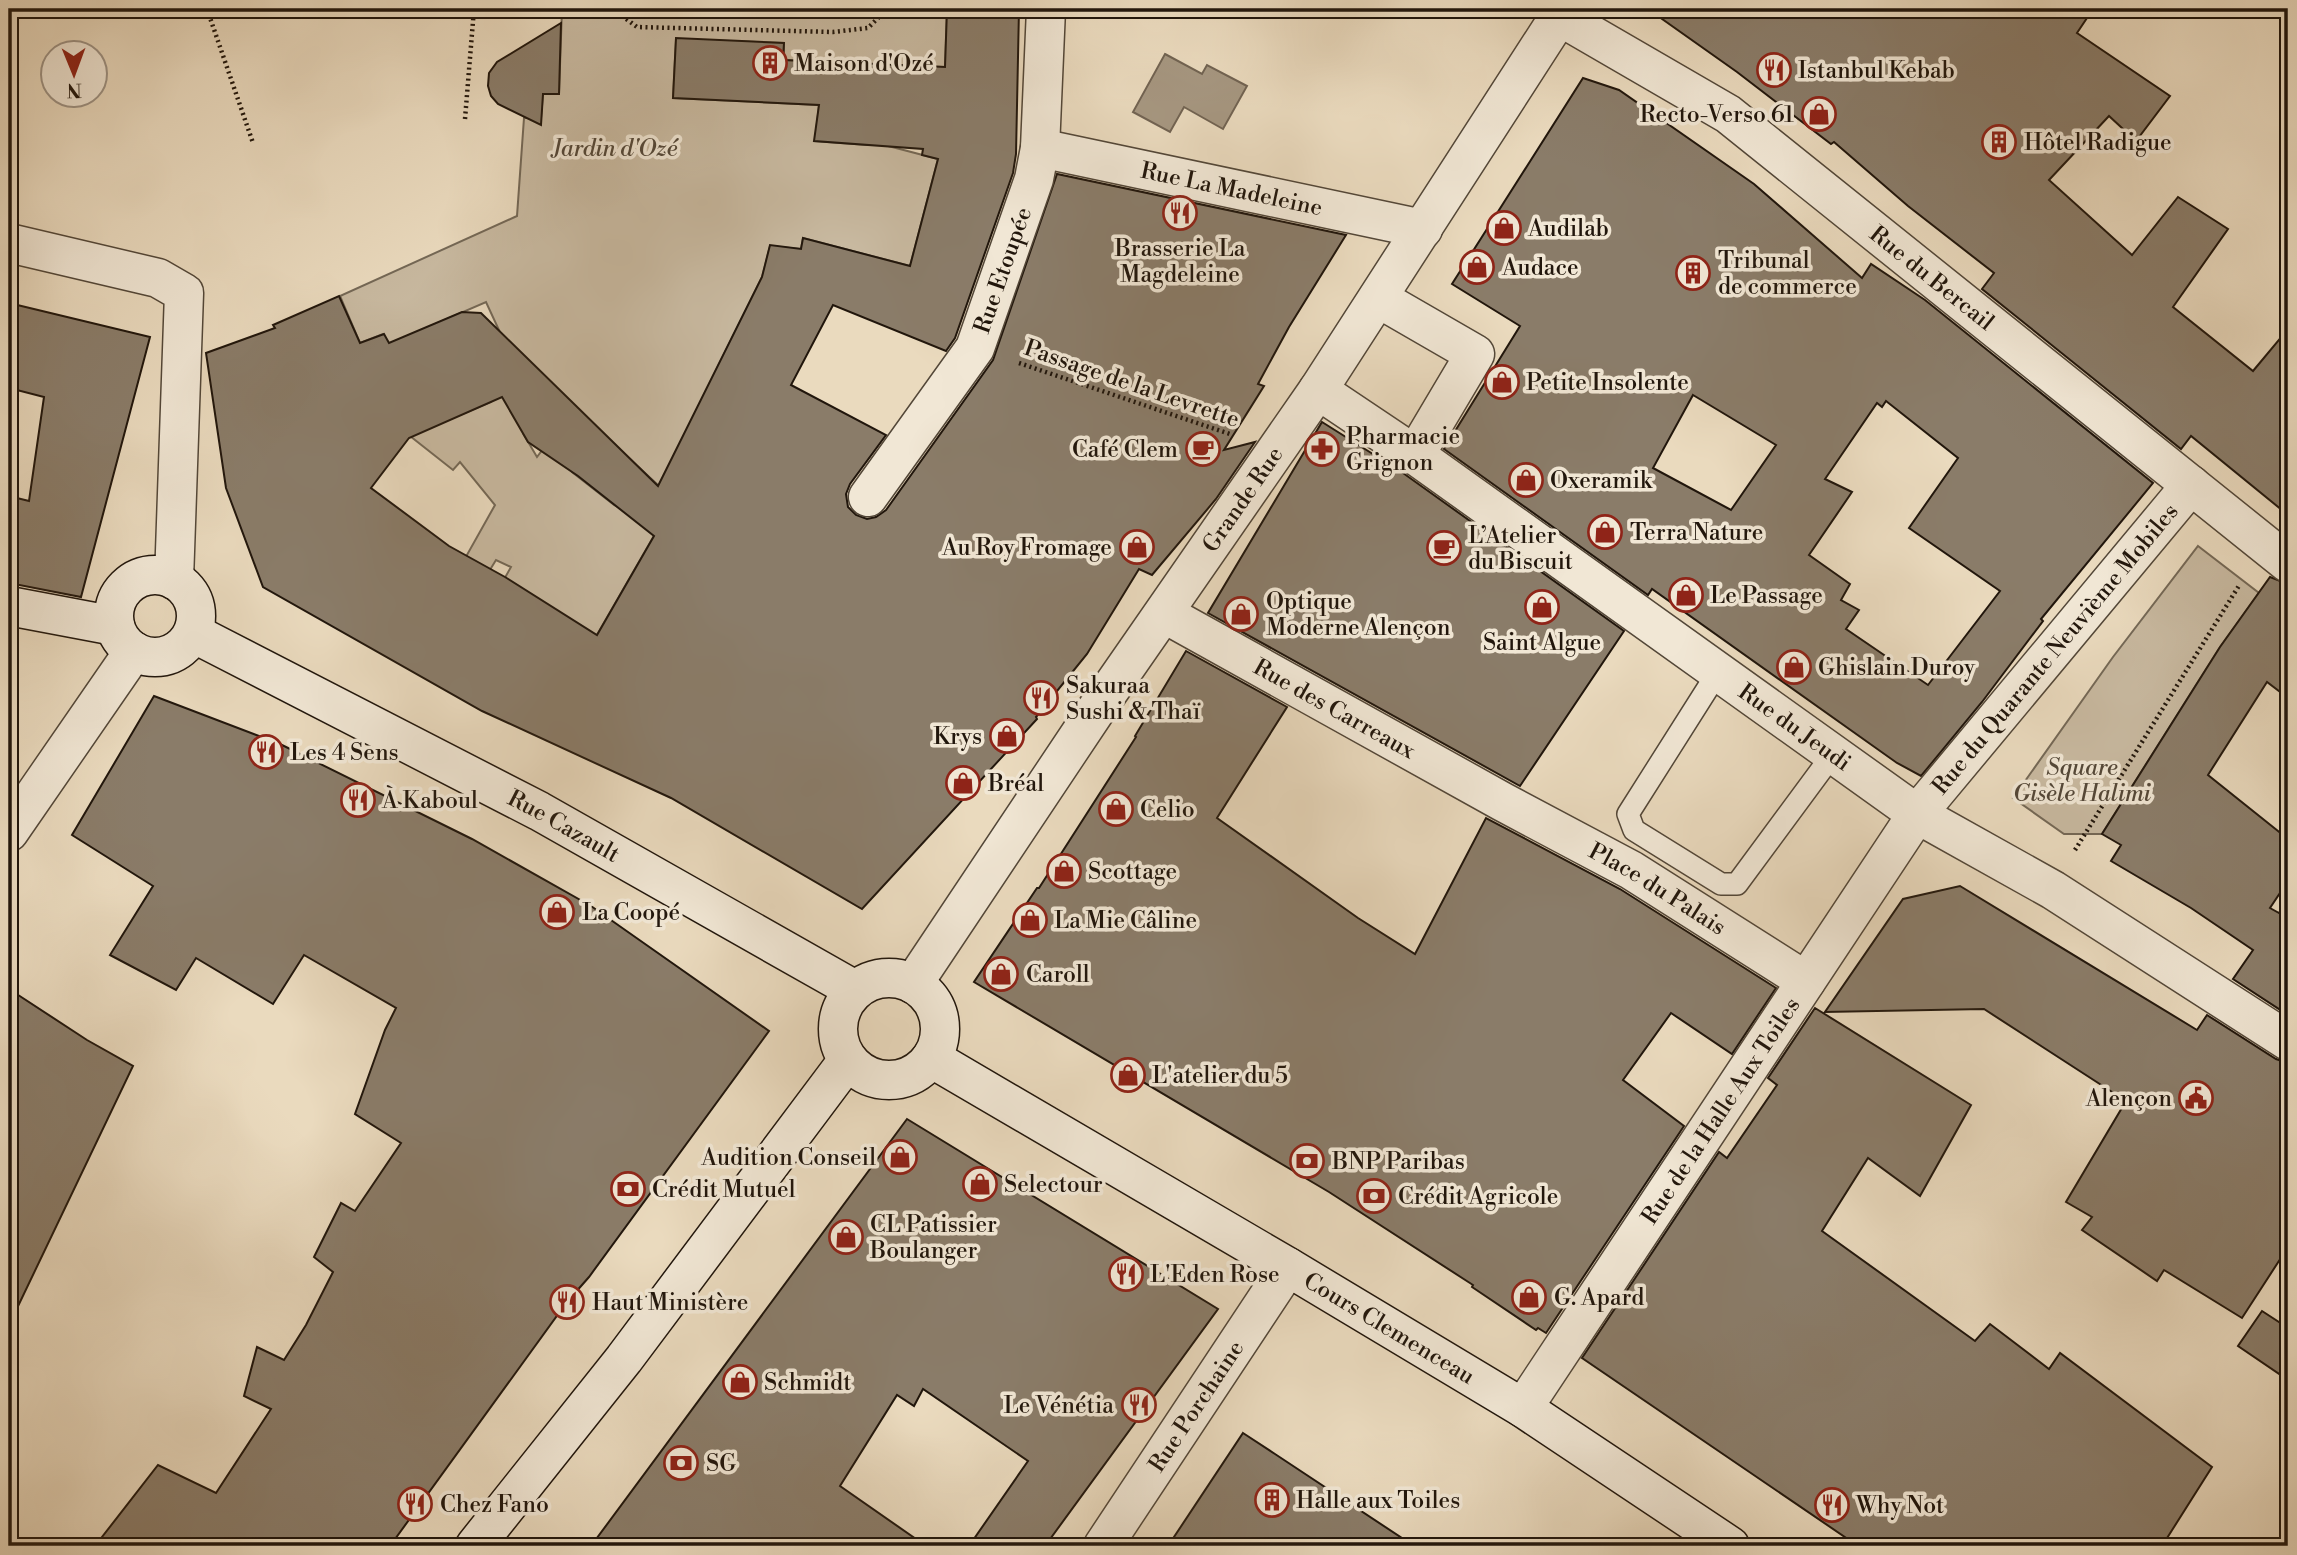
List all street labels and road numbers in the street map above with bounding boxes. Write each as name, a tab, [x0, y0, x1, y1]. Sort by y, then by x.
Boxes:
street label: Rue La Madeleine	[1138, 157, 1325, 222]
street label: Rue Etoupée	[968, 204, 1038, 337]
street label: Rue du Bercail	[1864, 220, 2000, 337]
street label: Passage de la Levrette	[1020, 334, 1243, 434]
street label: Grande Rue	[1197, 442, 1289, 558]
street label: Rue du Quarante Neuvième Mobiles	[1926, 498, 2185, 800]
street label: Rue des Carreaux	[1248, 653, 1420, 765]
street label: Rue du Jeudi	[1733, 678, 1856, 777]
street label: Rue Cazault	[503, 784, 624, 869]
street label: Place du Palais	[1584, 837, 1731, 942]
street label: Rue de la Halle Aux Toiles	[1636, 992, 1806, 1230]
street label: Cours Clemenceau	[1298, 1267, 1479, 1391]
street label: Rue Porchaine	[1143, 1335, 1250, 1478]

